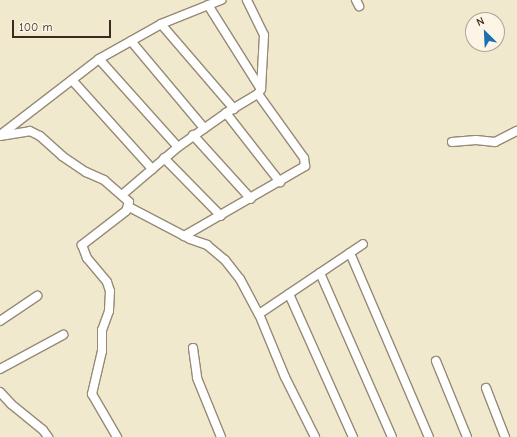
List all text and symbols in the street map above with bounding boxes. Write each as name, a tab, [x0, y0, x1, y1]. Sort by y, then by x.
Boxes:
scale bar	[14, 12, 113, 38]
north arrow	[465, 12, 505, 52]
text: N	[474, 14, 486, 29]
text: 100 m	[19, 20, 52, 34]

